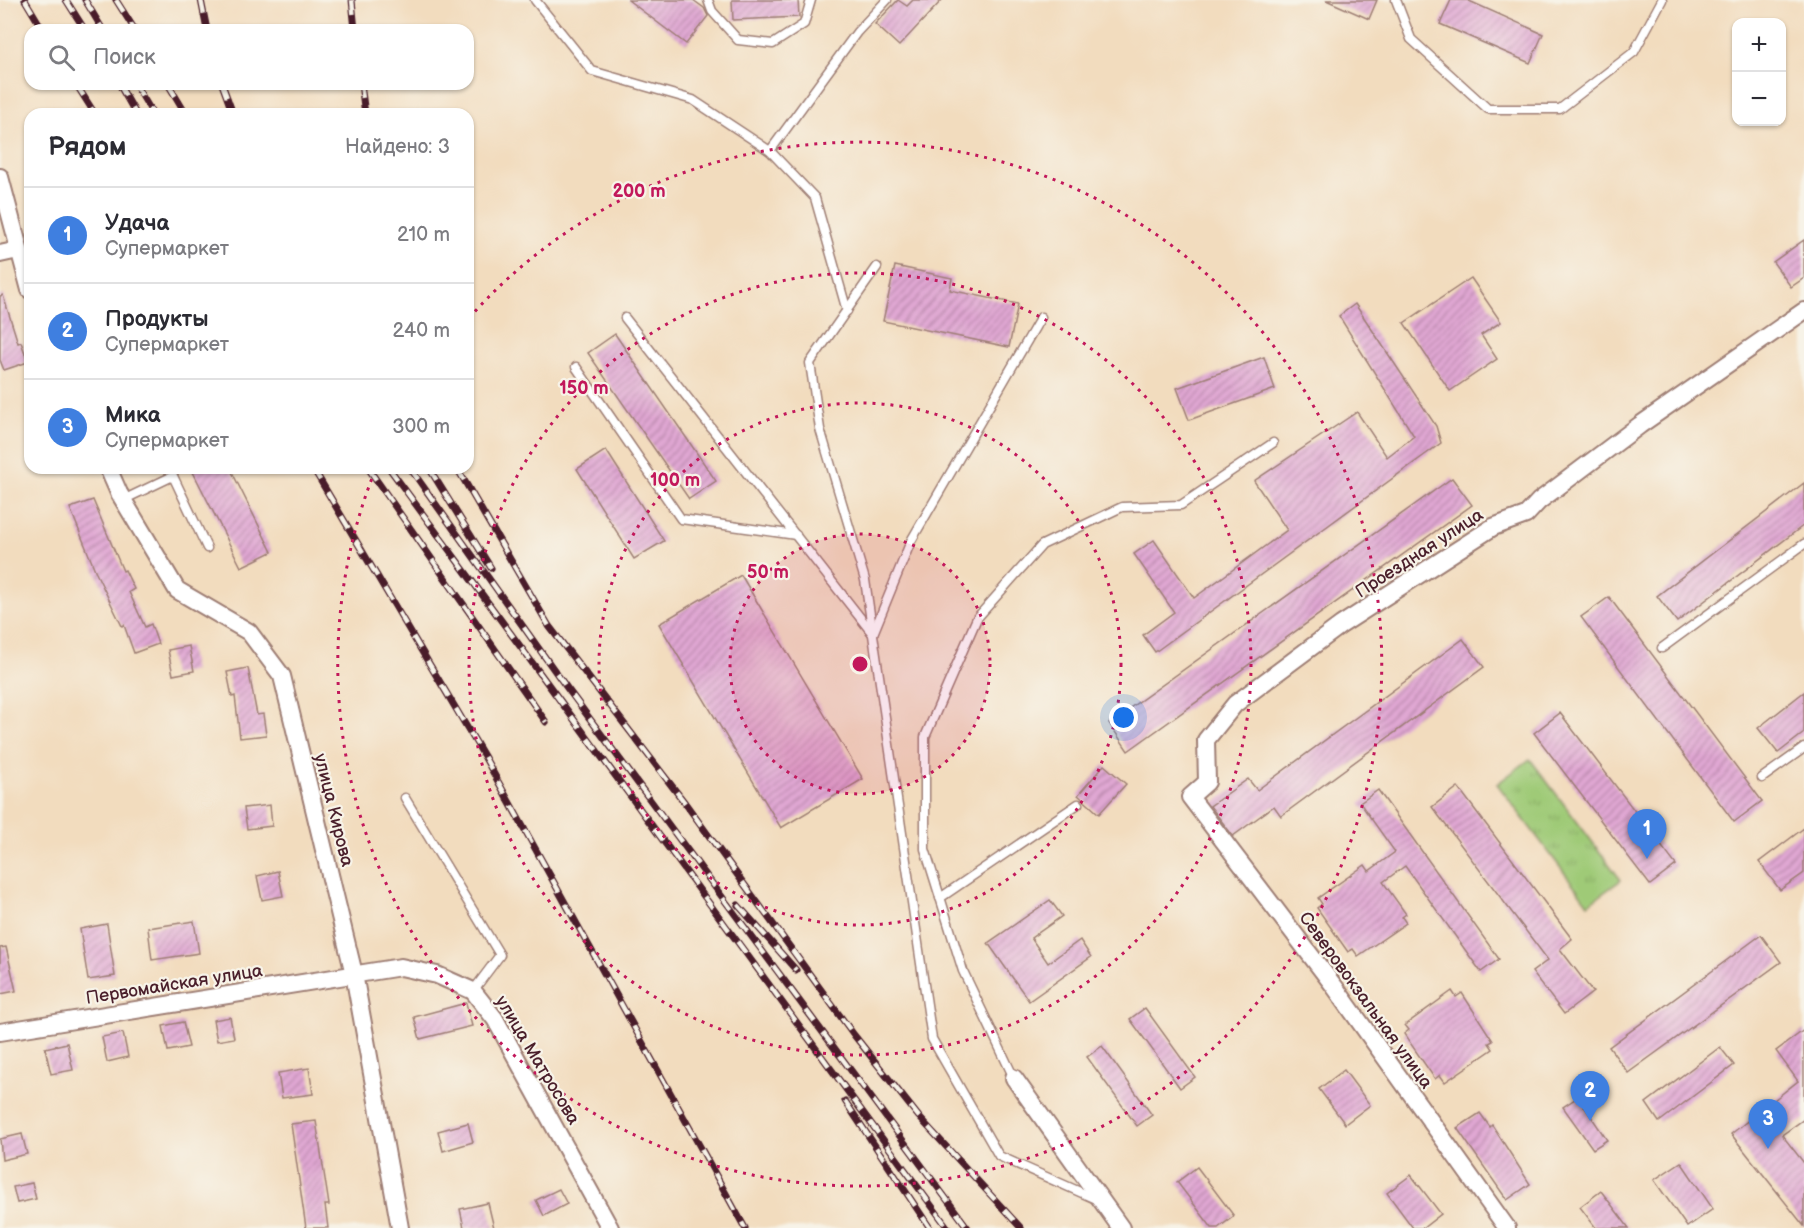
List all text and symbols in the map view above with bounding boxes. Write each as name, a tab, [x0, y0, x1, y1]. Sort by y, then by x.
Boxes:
map controls	[1732, 18, 1786, 126]
button: +	[1732, 18, 1786, 72]
search box	[24, 24, 474, 90]
icon: search	[45, 41, 78, 74]
text: Поиск	[93, 44, 156, 71]
button: −	[1732, 72, 1786, 126]
text: Рядом	[48, 132, 126, 163]
text: Найдено: 3	[345, 135, 450, 159]
text: 200 m	[612, 181, 666, 202]
text: Удача	[105, 210, 169, 237]
text: 1	[63, 223, 72, 247]
text: 210 m	[397, 223, 450, 247]
text: Супермаркет	[105, 237, 229, 261]
text: Продукты	[105, 306, 209, 333]
text: 2	[62, 319, 73, 343]
text: 240 m	[393, 319, 450, 343]
text: Супермаркет	[105, 333, 229, 357]
text: 150 m	[559, 378, 609, 399]
text: Мика	[105, 402, 160, 429]
text: 3	[62, 415, 73, 439]
text: 300 m	[392, 415, 450, 439]
text: Супермаркет	[105, 429, 229, 453]
text: 100 m	[650, 470, 700, 491]
street label: Проездная улица	[1351, 504, 1487, 603]
text: 50 m	[747, 562, 789, 583]
centre of rings	[850, 654, 870, 674]
your location	[1109, 703, 1138, 732]
street label: улица Кирова	[309, 751, 358, 869]
pin: 1	[1628, 810, 1666, 859]
street label: Северовокзальная улица	[1294, 908, 1437, 1093]
street label: Первомайская улица	[84, 960, 264, 1009]
street label: улица Матросова	[491, 992, 584, 1129]
pin: 2	[1570, 1072, 1610, 1121]
pin: 3	[1748, 1100, 1788, 1149]

